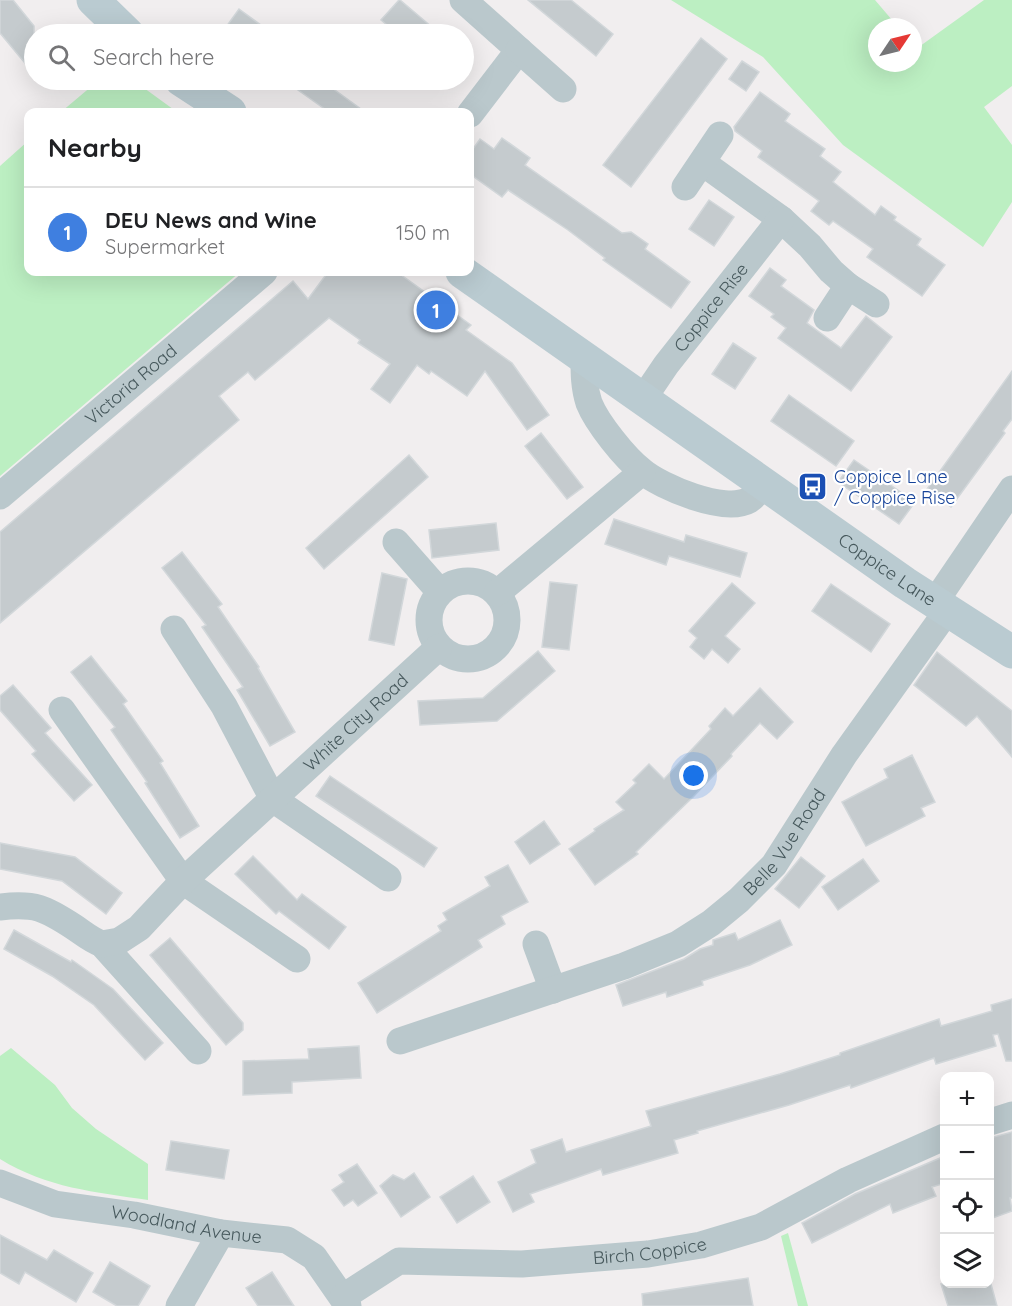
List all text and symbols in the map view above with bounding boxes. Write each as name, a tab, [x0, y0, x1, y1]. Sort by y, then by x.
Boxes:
north arrow	[868, 18, 922, 72]
search box	[24, 24, 474, 90]
icon: search	[45, 41, 78, 74]
text: Search here	[93, 43, 214, 71]
text: Nearby	[48, 131, 142, 164]
text: DEU News and Wine	[105, 206, 317, 234]
text: 1	[64, 220, 71, 245]
text: 150 m	[396, 220, 450, 245]
text: Supermarket	[105, 234, 225, 259]
street label: Coppice Rise	[669, 258, 753, 357]
pin: 1	[416, 288, 456, 332]
street label: Victoria Road	[80, 339, 182, 430]
place label: Coppice Lane / Coppice Rise	[834, 465, 956, 509]
bus stop icon: Coppice Lane / Coppice Rise	[797, 471, 829, 503]
street label: Coppice Lane	[834, 528, 941, 611]
street label: White City Road	[298, 669, 413, 776]
your location	[679, 761, 708, 790]
street label: Belle Vue Road	[738, 784, 831, 900]
map controls	[940, 1072, 994, 1288]
button: +	[940, 1072, 994, 1126]
button: −	[940, 1126, 994, 1180]
button: locate	[940, 1180, 994, 1234]
street label: Woodland Avenue	[110, 1200, 263, 1248]
street label: Birch Coppice	[592, 1232, 709, 1269]
button: layers	[940, 1234, 994, 1288]

